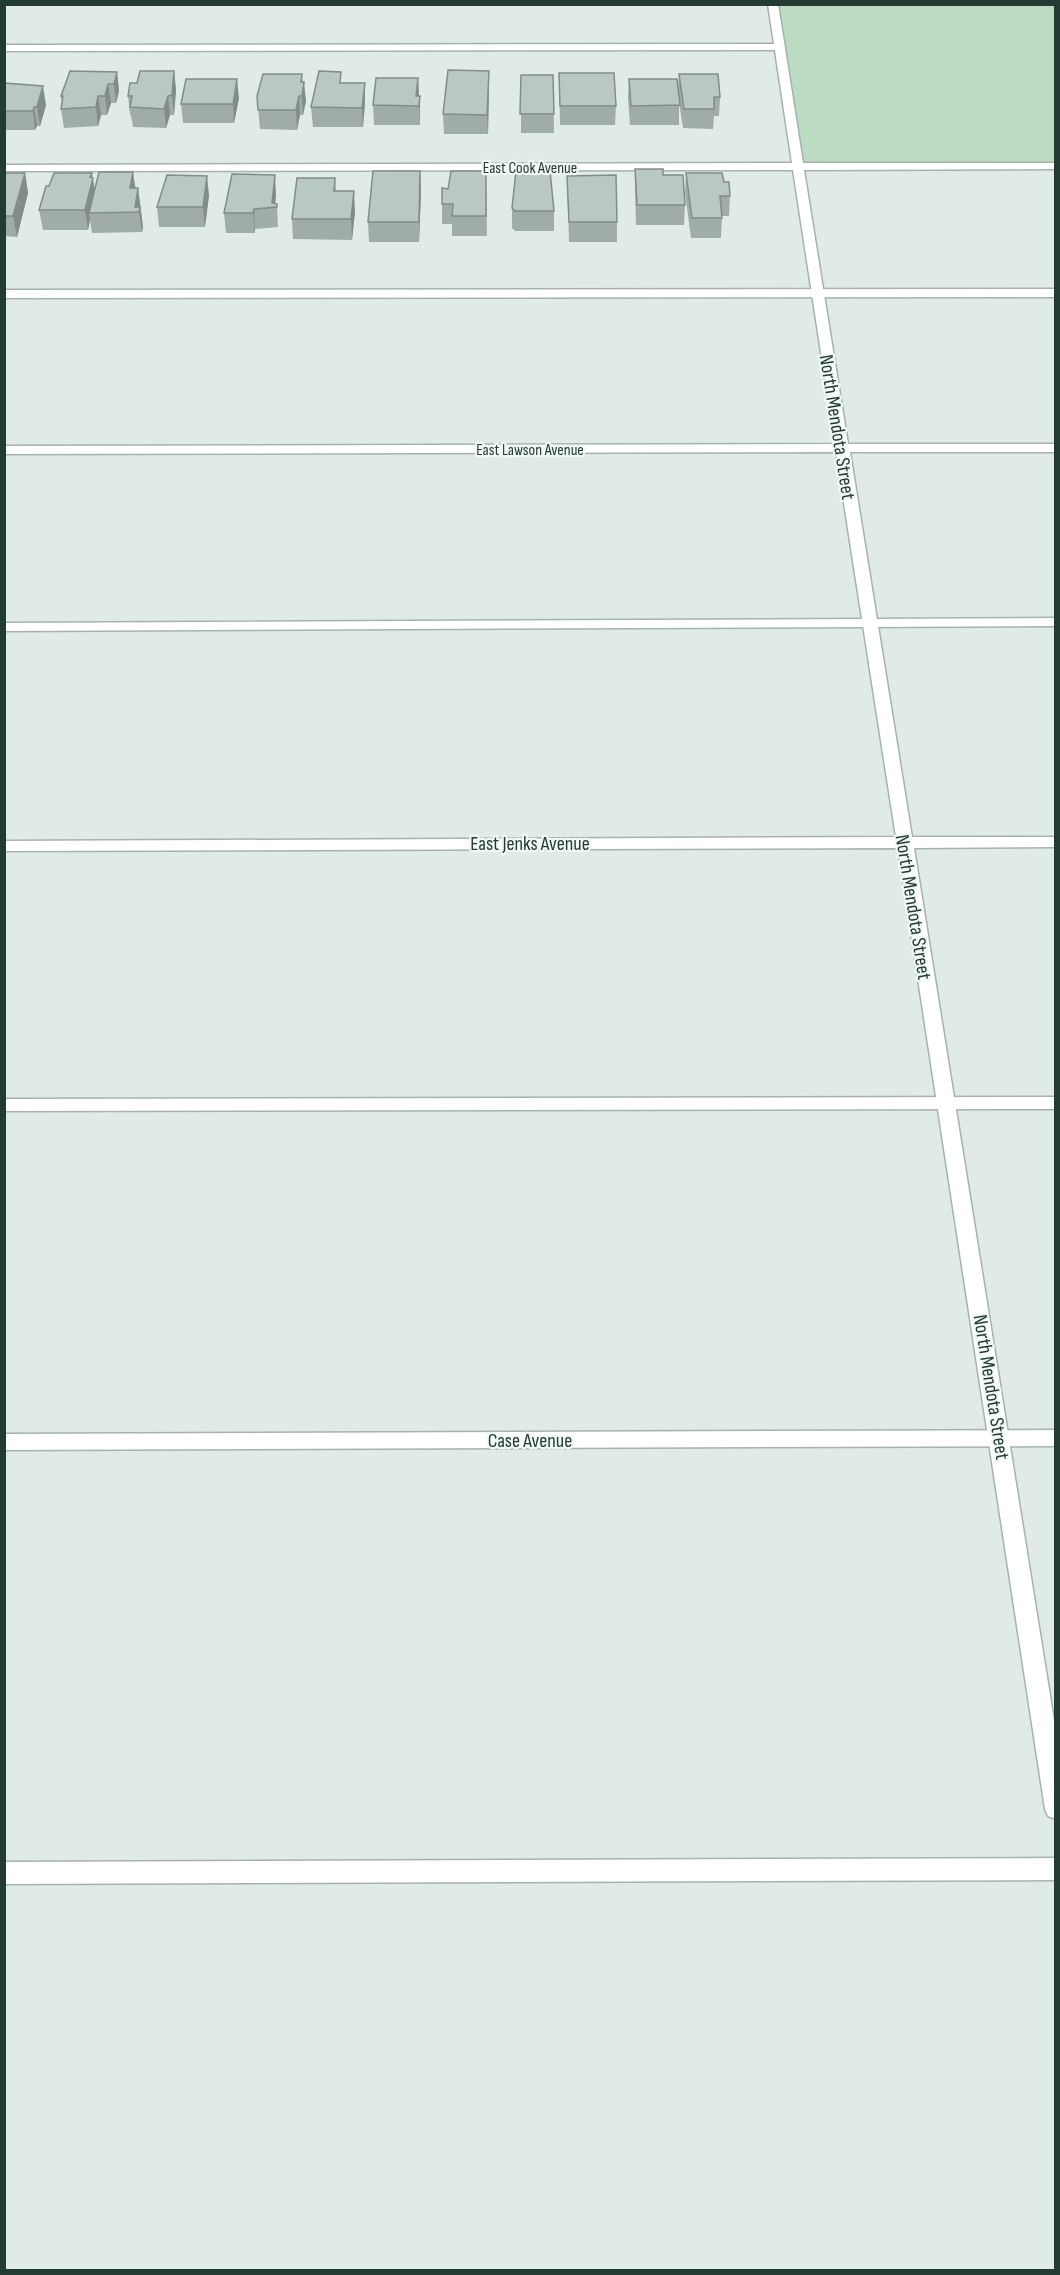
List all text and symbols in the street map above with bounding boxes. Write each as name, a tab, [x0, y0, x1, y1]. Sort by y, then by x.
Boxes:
street label: East Cook Avenue	[483, 159, 577, 178]
street label: North Mendota Street	[814, 353, 860, 501]
street label: East Lawson Avenue	[476, 441, 584, 460]
street label: East Jenks Avenue	[470, 832, 590, 856]
street label: North Mendota Street	[890, 833, 936, 981]
street label: North Mendota Street	[968, 1313, 1014, 1461]
street label: Case Avenue	[488, 1429, 572, 1453]

